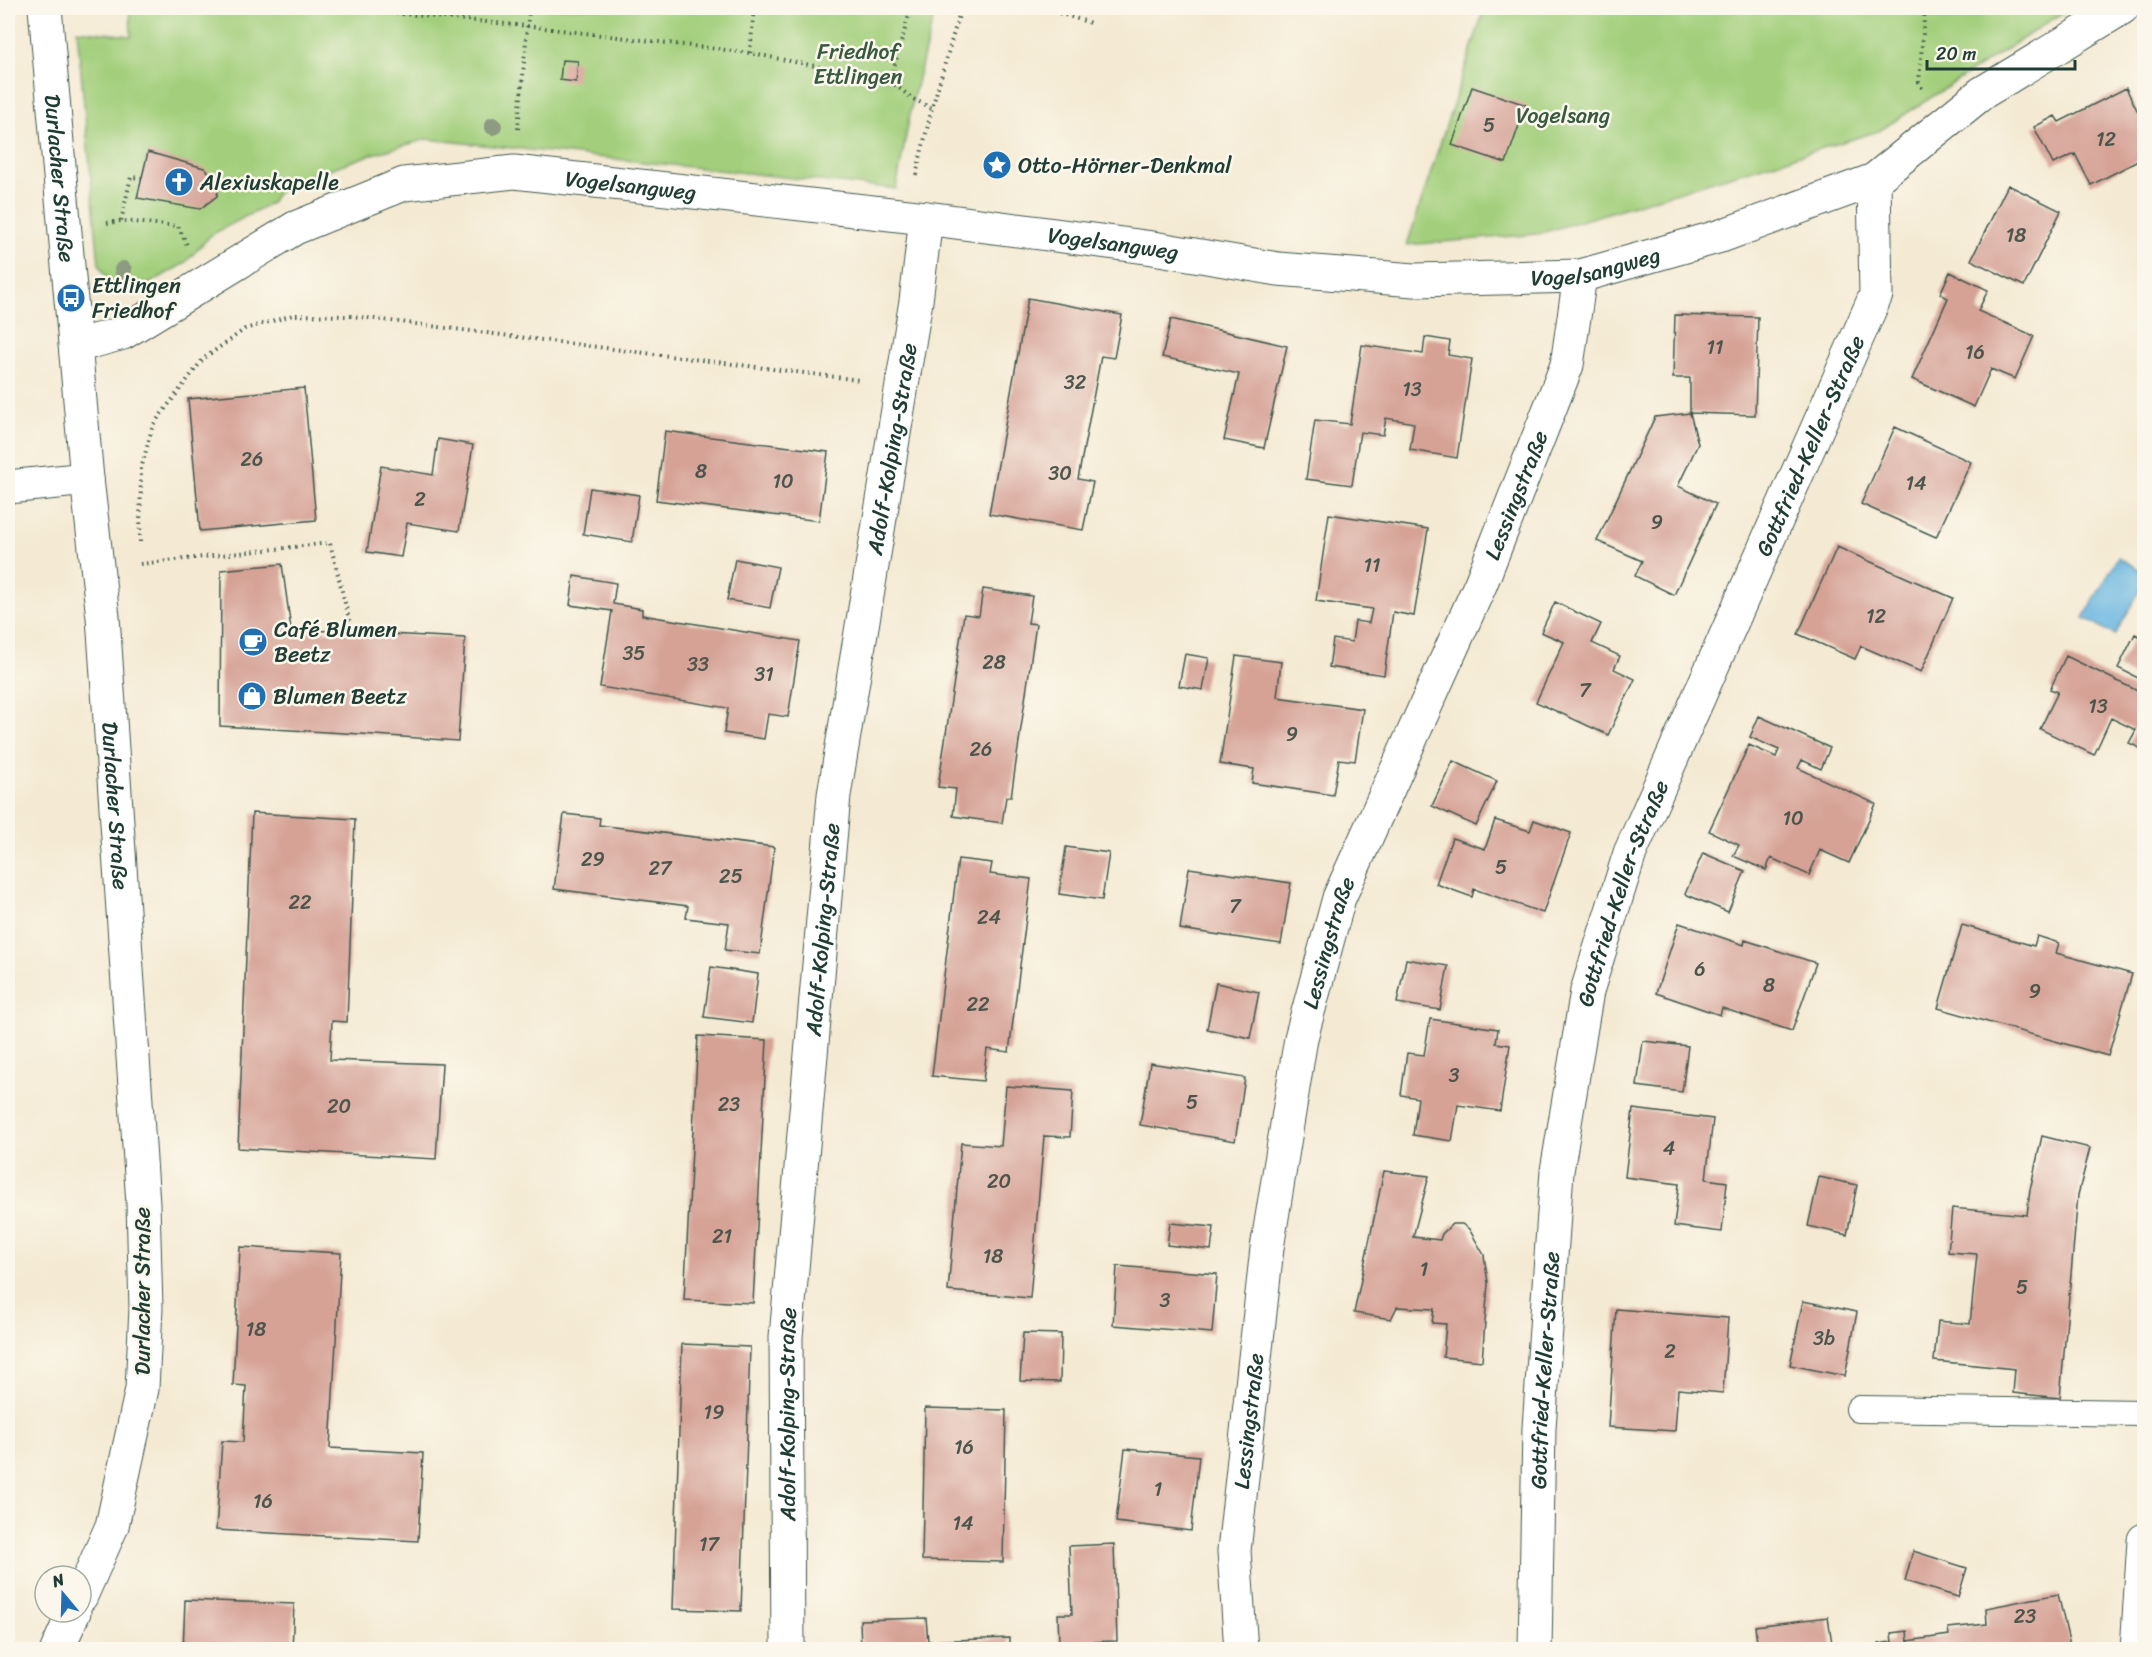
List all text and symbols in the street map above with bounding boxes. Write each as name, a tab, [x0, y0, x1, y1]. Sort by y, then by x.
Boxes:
park label: Friedhof Ettlingen	[814, 32, 903, 96]
scale bar	[1927, 33, 2076, 71]
text: 20 m	[1936, 38, 1976, 70]
street label: Durlacher Straße	[33, 93, 87, 264]
park label: Vogelsang	[1516, 96, 1610, 135]
house number: 5	[1483, 108, 1495, 143]
house number: 12	[2096, 122, 2117, 157]
place label: Otto-Hörner-Denkmal	[1018, 146, 1232, 185]
place icon: Otto-Hörner-Denkmal	[981, 149, 1013, 181]
street label: Vogelsangweg	[563, 158, 698, 212]
place label: Alexiuskapelle	[199, 163, 339, 202]
church icon: Alexiuskapelle	[163, 166, 195, 198]
street label: Vogelsangweg	[1045, 215, 1182, 272]
house number: 18	[2006, 218, 2026, 253]
street label: Vogelsangweg	[1530, 235, 1665, 297]
place label: Ettlingen Friedhof	[92, 266, 181, 330]
bus stop icon: Ettlingen Friedhof	[55, 282, 87, 314]
street label: Gottfried-Keller-Straße	[1744, 329, 1876, 562]
house number: 11	[1706, 330, 1724, 365]
house number: 16	[1965, 335, 1985, 370]
street label: Adolf-Kolping-Straße	[855, 340, 928, 559]
house number: 32	[1064, 365, 1087, 400]
house number: 13	[1402, 372, 1422, 407]
street label: Lessingstraße	[1473, 424, 1559, 566]
house number: 26	[241, 442, 263, 477]
house number: 8	[695, 454, 707, 489]
house number: 30	[1048, 456, 1072, 491]
house number: 10	[772, 464, 794, 499]
house number: 14	[1905, 466, 1927, 501]
house number: 2	[414, 482, 426, 517]
house number: 9	[1651, 505, 1663, 540]
house number: 11	[1363, 548, 1381, 583]
house number: 12	[1866, 599, 1887, 634]
place label: Café Blumen Beetz	[274, 610, 397, 674]
cafe icon: Café Blumen Beetz	[237, 626, 269, 658]
house number: 35	[622, 636, 646, 671]
house number: 28	[982, 645, 1006, 680]
house number: 33	[687, 647, 709, 682]
house number: 31	[754, 657, 774, 692]
house number: 7	[1579, 673, 1592, 708]
place label: Blumen Beetz	[273, 677, 407, 716]
shop icon: Blumen Beetz	[236, 680, 268, 712]
house number: 13	[2088, 689, 2108, 724]
house number: 9	[1286, 717, 1298, 752]
street label: Durlacher Straße	[91, 720, 141, 891]
house number: 26	[970, 732, 992, 767]
street label: Gottfried-Keller-Straße	[1565, 773, 1679, 1009]
house number: 10	[1782, 801, 1804, 836]
street label: Adolf-Kolping-Straße	[793, 821, 851, 1039]
house number: 29	[581, 842, 605, 877]
house number: 5	[1495, 850, 1507, 885]
house number: 27	[649, 851, 673, 886]
house number: 25	[719, 859, 743, 894]
street label: Lessingstraße	[1290, 870, 1366, 1013]
house number: 22	[288, 885, 312, 920]
house number: 7	[1229, 889, 1242, 924]
house number: 24	[977, 900, 1001, 935]
house number: 6	[1694, 952, 1706, 987]
house number: 8	[1763, 968, 1775, 1003]
house number: 9	[2029, 974, 2041, 1009]
house number: 22	[966, 987, 990, 1022]
house number: 3	[1449, 1058, 1460, 1093]
house number: 5	[1186, 1085, 1198, 1120]
house number: 23	[718, 1087, 740, 1122]
house number: 20	[327, 1089, 351, 1124]
house number: 4	[1663, 1131, 1675, 1166]
house number: 20	[987, 1164, 1011, 1199]
street label: Durlacher Straße	[123, 1207, 162, 1375]
house number: 21	[712, 1219, 732, 1254]
house number: 18	[983, 1239, 1003, 1274]
street label: Gottfried-Keller-Straße	[1518, 1250, 1571, 1490]
house number: 1	[1420, 1252, 1428, 1287]
house number: 5	[2016, 1270, 2028, 1305]
house number: 3	[1160, 1283, 1171, 1318]
street label: Adolf-Kolping-Straße	[766, 1305, 808, 1522]
house number: 18	[246, 1312, 266, 1347]
house number: 3b	[1813, 1321, 1835, 1356]
house number: 2	[1664, 1334, 1676, 1369]
street label: Lessingstraße	[1221, 1351, 1275, 1491]
house number: 19	[704, 1395, 724, 1430]
house number: 16	[954, 1430, 974, 1465]
house number: 1	[1154, 1472, 1162, 1507]
house number: 16	[253, 1484, 273, 1519]
house number: 14	[952, 1506, 974, 1541]
house number: 17	[699, 1527, 721, 1562]
north arrow	[33, 1564, 93, 1624]
text: N	[47, 1564, 69, 1596]
house number: 23	[2014, 1599, 2036, 1634]

